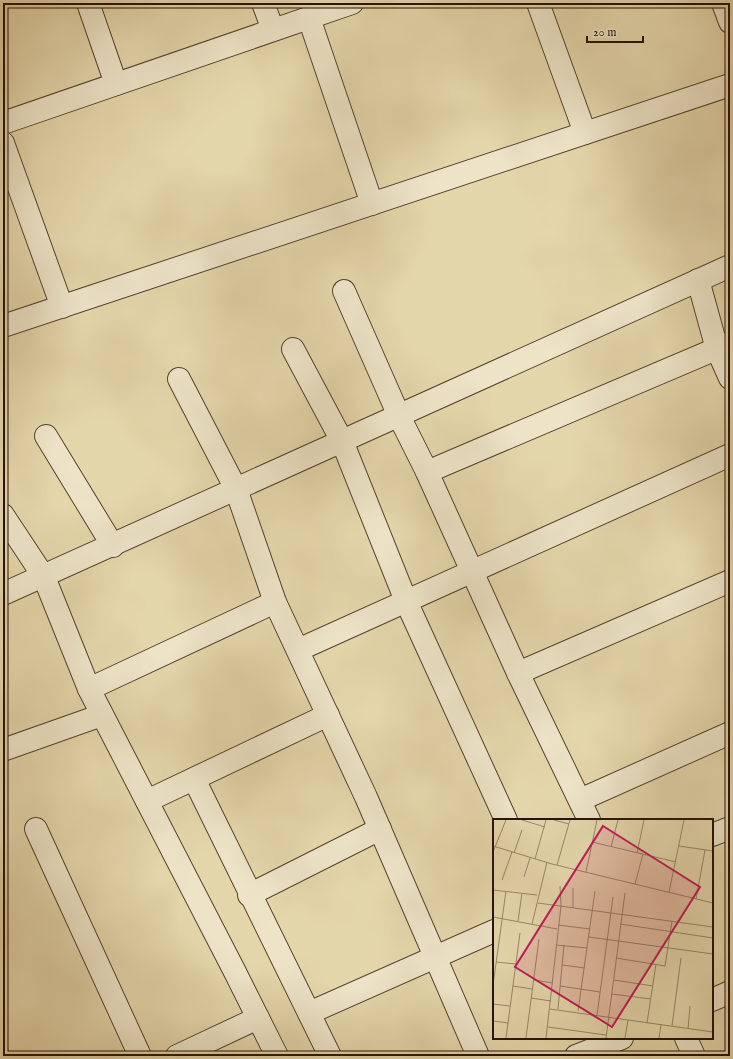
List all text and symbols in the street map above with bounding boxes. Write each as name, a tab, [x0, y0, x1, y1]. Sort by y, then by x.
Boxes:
scale bar	[587, 18, 643, 44]
text: 20 m	[593, 25, 616, 40]
inset map	[493, 819, 713, 1039]

